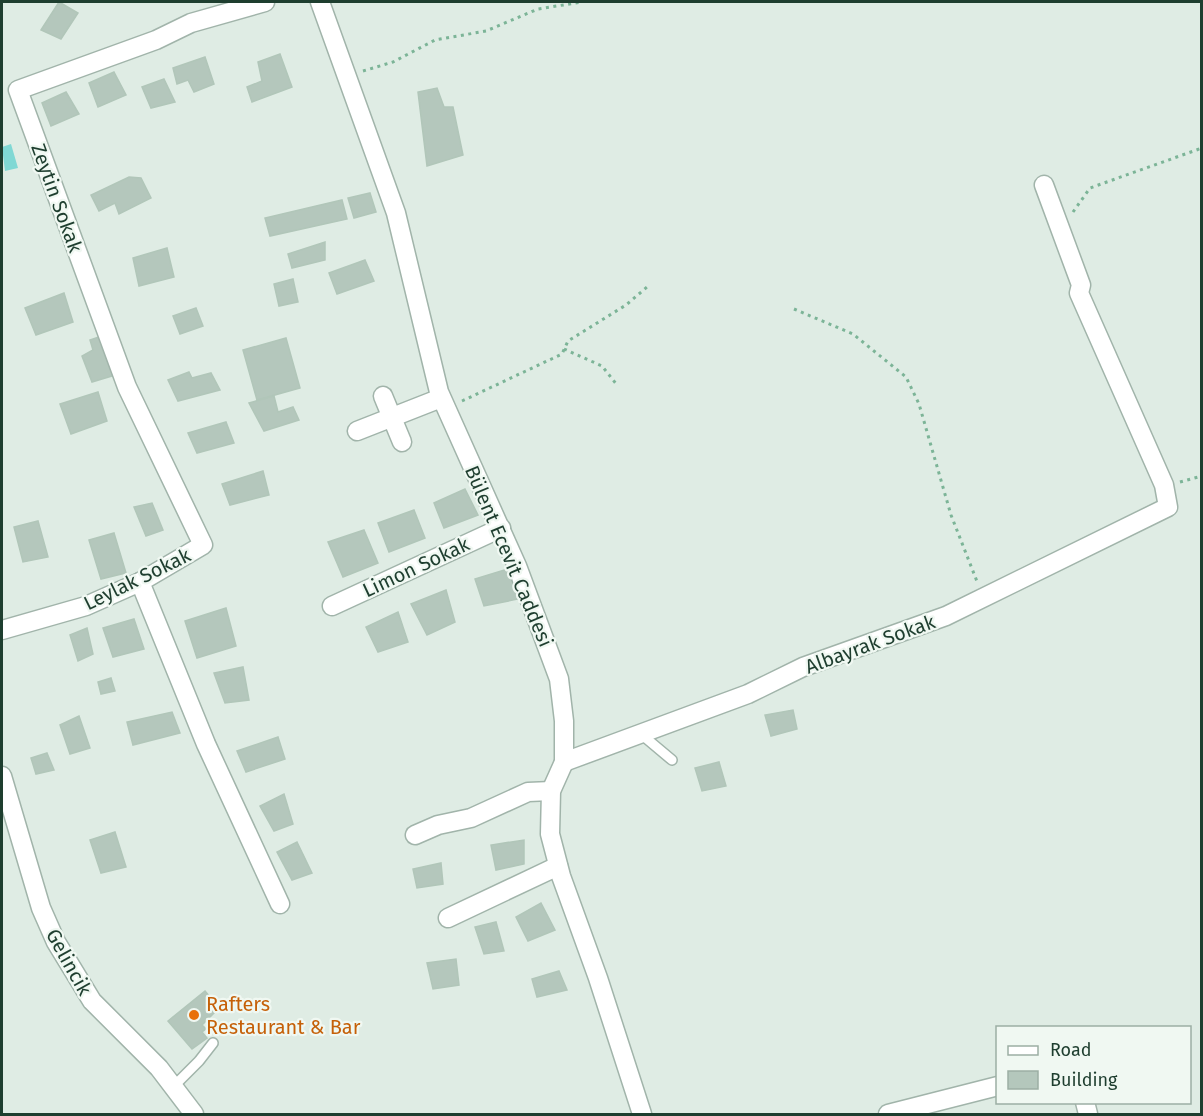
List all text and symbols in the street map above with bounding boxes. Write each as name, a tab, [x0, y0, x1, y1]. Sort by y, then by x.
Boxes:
street label: Zeytin Sokak	[26, 140, 88, 256]
street label: Bülent Ecevit Caddesi	[460, 462, 558, 650]
street label: Limon Sokak	[359, 531, 474, 602]
street label: Leylak Sokak	[80, 542, 195, 615]
street label: Albayrak Sokak	[802, 609, 939, 679]
street label: Gelincik	[41, 925, 97, 1000]
place label: Rafters Restaurant & Bar	[206, 992, 361, 1039]
marker: Rafters Restaurant & Bar	[187, 1008, 201, 1022]
legend	[996, 1026, 1191, 1104]
text: Road	[1050, 1039, 1092, 1061]
text: Building	[1050, 1069, 1118, 1091]

